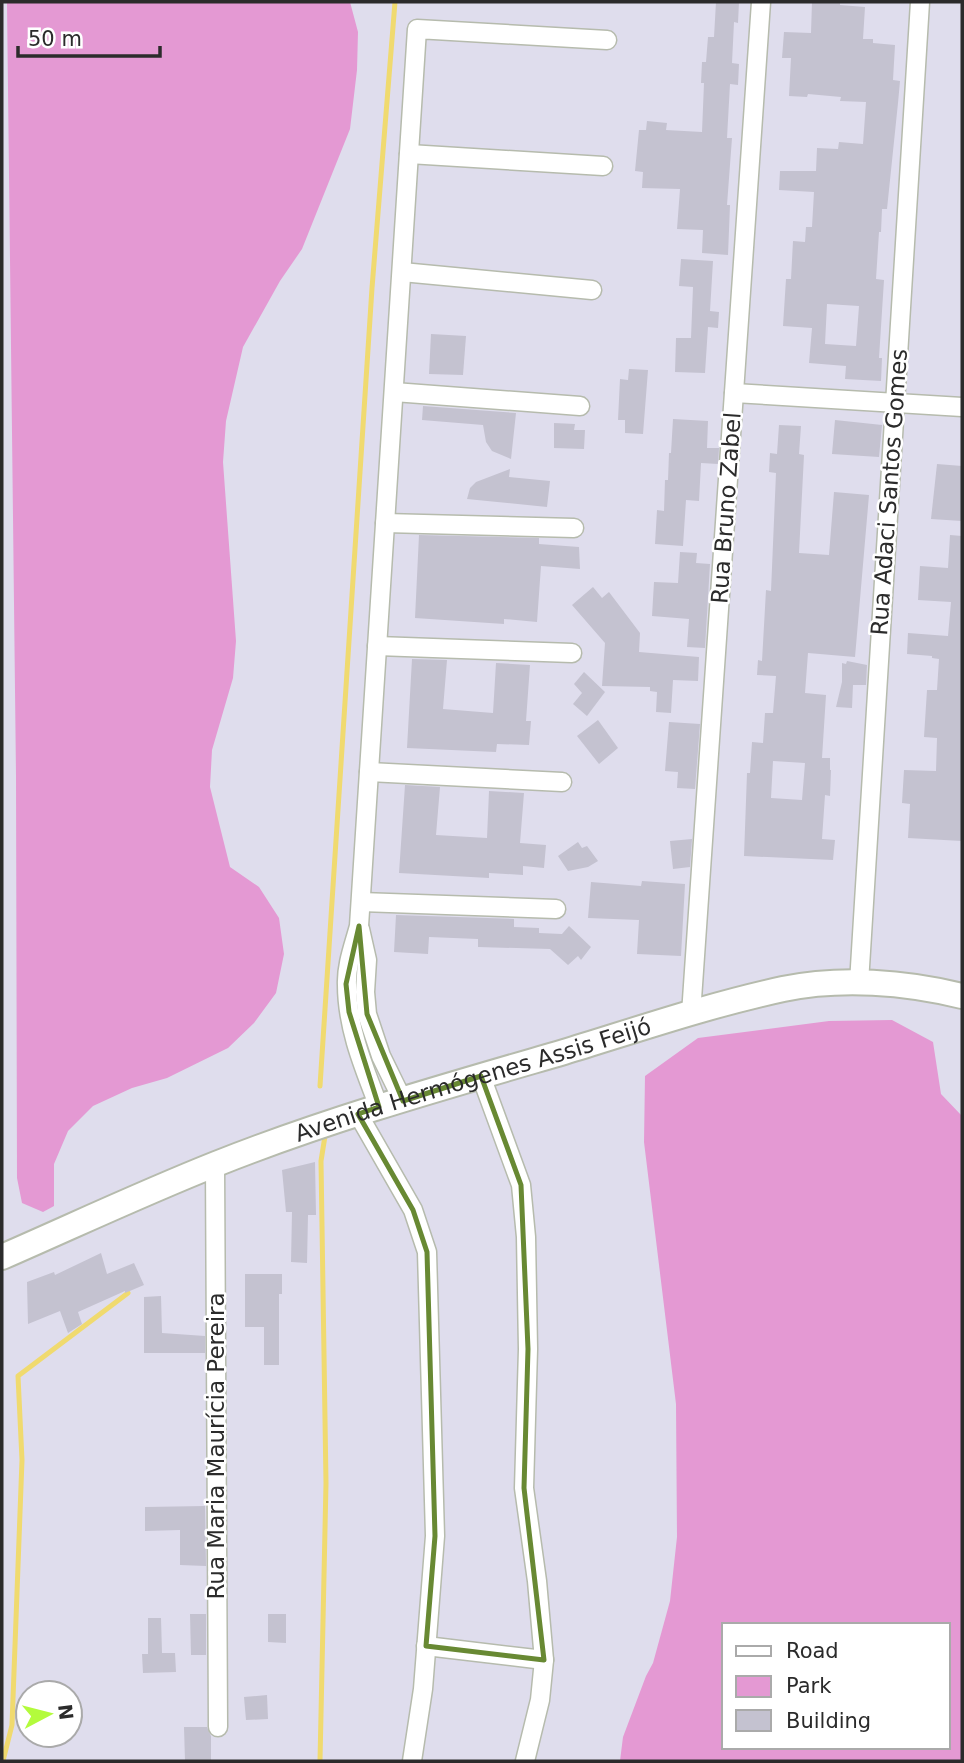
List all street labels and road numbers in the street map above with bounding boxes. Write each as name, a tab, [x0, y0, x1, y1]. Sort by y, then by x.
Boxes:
street label: Rua Adaci Santos Gomes	[866, 348, 912, 636]
street label: Rua Bruno Zabel	[706, 411, 746, 605]
street label: Avenida Hermógenes Assis Feijó	[291, 1013, 654, 1147]
street label: Rua Maria Maurícia Pereira	[203, 1292, 229, 1600]

